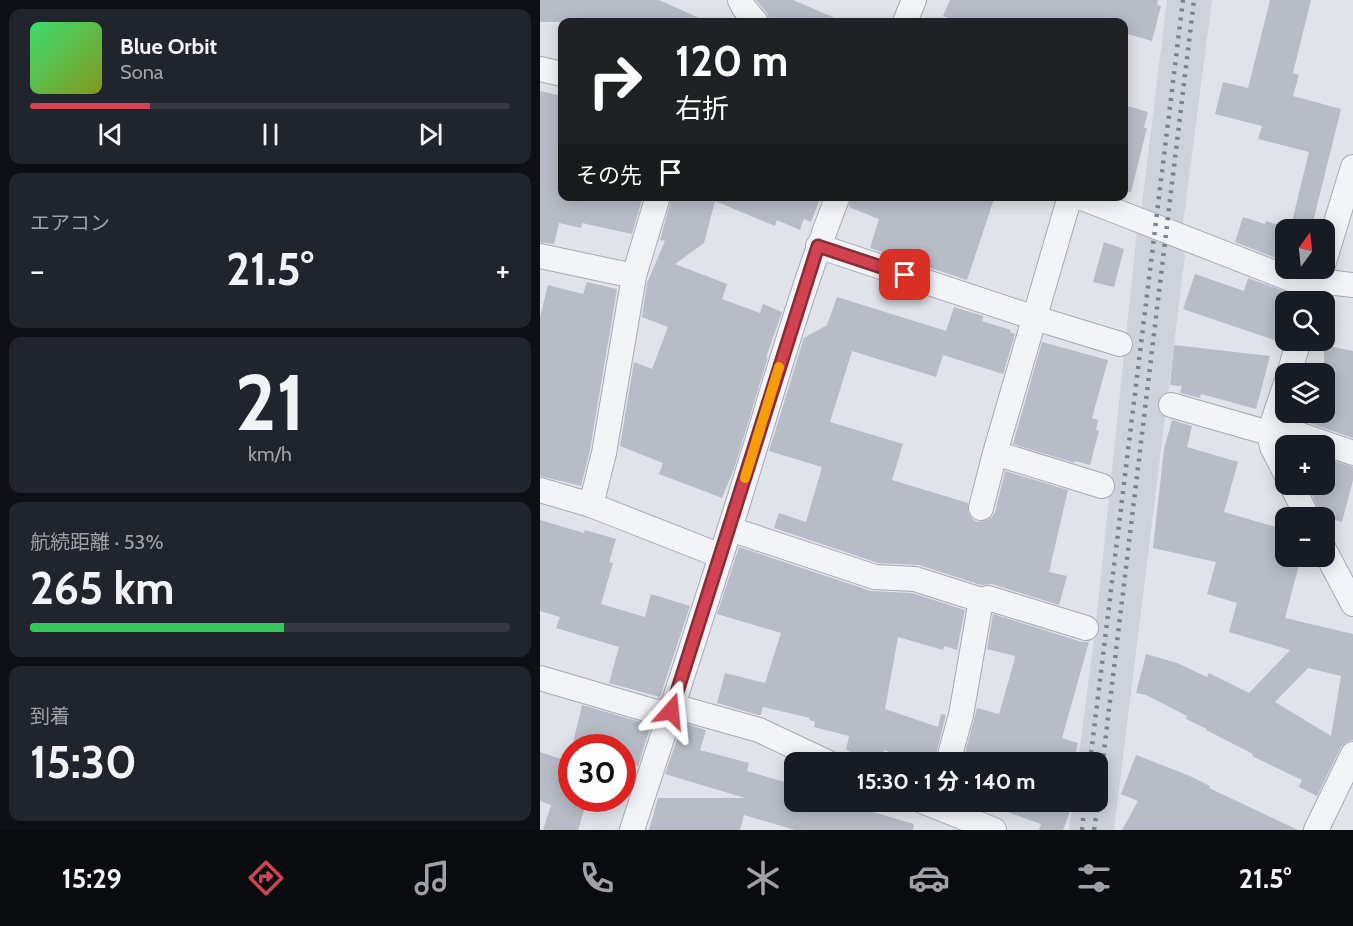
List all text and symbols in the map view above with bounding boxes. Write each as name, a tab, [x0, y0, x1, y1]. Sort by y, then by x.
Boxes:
text: Blue Orbit	[120, 33, 217, 60]
text: 120 m	[675, 35, 788, 87]
icon: right	[576, 42, 654, 120]
text: Sona	[120, 60, 163, 84]
text: 右折	[675, 92, 729, 125]
icon: previous	[94, 118, 127, 151]
icon: pause	[254, 118, 287, 151]
icon: next	[414, 118, 447, 151]
icon: arrive	[654, 156, 687, 189]
text: その先	[576, 162, 642, 189]
text: エアコン	[30, 211, 110, 235]
north arrow	[1275, 219, 1335, 279]
map controls	[1275, 219, 1335, 567]
text: 21.5°	[226, 242, 314, 296]
pin	[879, 249, 930, 300]
text: −	[30, 250, 45, 290]
text: +	[495, 250, 510, 290]
icon: arrive	[888, 258, 921, 291]
button: search	[1275, 291, 1335, 351]
text: 21	[235, 355, 305, 450]
button: layers	[1275, 363, 1335, 423]
button: +	[1275, 435, 1335, 495]
text: km/h	[248, 442, 292, 466]
button: −	[1275, 507, 1335, 567]
text: 航続距離 · 53%	[30, 530, 163, 554]
text: 265 km	[30, 561, 174, 615]
position arrow	[639, 679, 703, 743]
text: 到着	[30, 704, 70, 728]
speed limit sign: 30	[558, 734, 636, 812]
text: 15:30	[30, 735, 137, 789]
text: 15:30 · 1 分 · 140 m	[857, 768, 1035, 795]
icon: directions	[245, 857, 287, 899]
icon: music	[411, 857, 453, 899]
icon: phone	[576, 857, 618, 899]
icon: climate	[742, 857, 784, 899]
icon: car	[908, 857, 950, 899]
icon: filters	[1073, 857, 1115, 899]
text: 15:29	[62, 862, 122, 895]
text: 21.5°	[1239, 862, 1291, 895]

